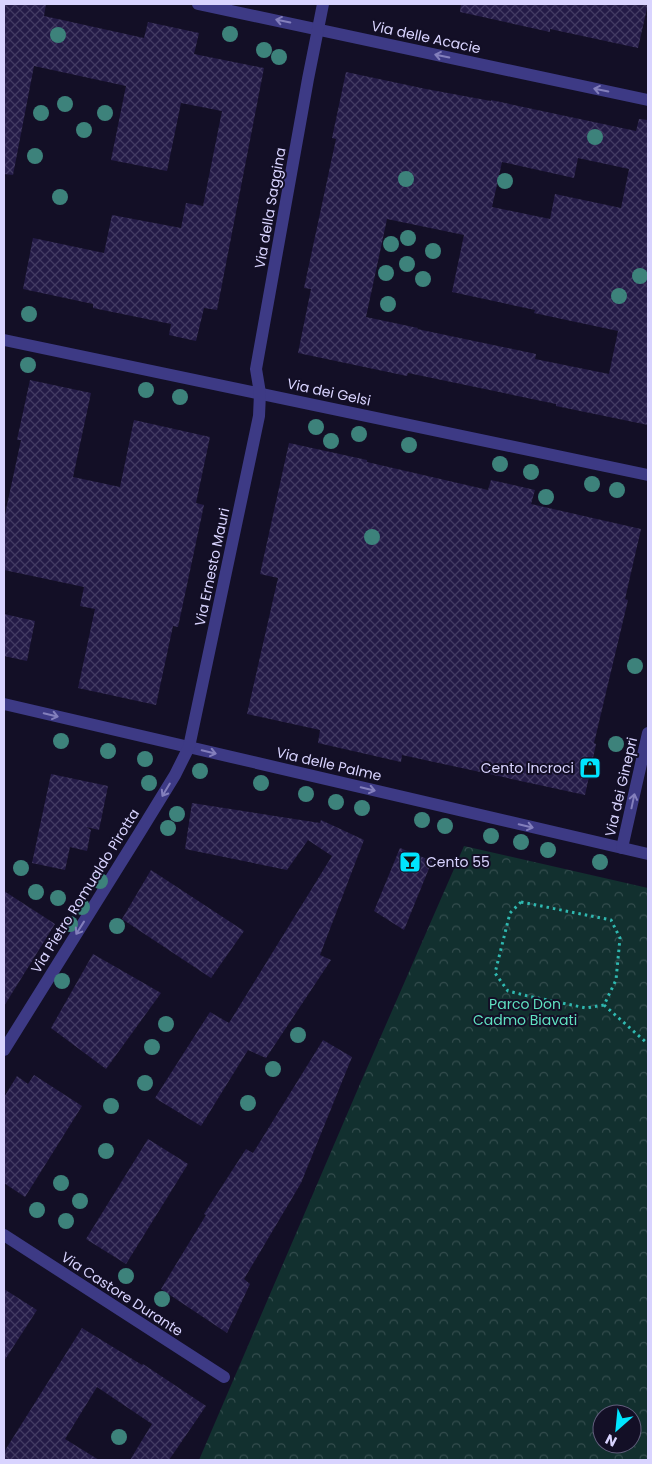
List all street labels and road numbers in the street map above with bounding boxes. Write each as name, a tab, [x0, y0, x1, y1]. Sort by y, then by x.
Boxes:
street label: Via delle Acacie	[369, 16, 483, 58]
street label: Via della Saggina	[249, 146, 291, 270]
street label: Via dei Gelsi	[285, 373, 373, 411]
street label: Via Ernesto Mauri	[190, 506, 234, 628]
street label: Via dei Ginepri	[600, 735, 642, 839]
street label: Via delle Palme	[274, 742, 384, 786]
street label: Via Pietro Romualdo Pirotta	[26, 805, 144, 977]
street label: Via Castore Durante	[57, 1247, 187, 1341]

